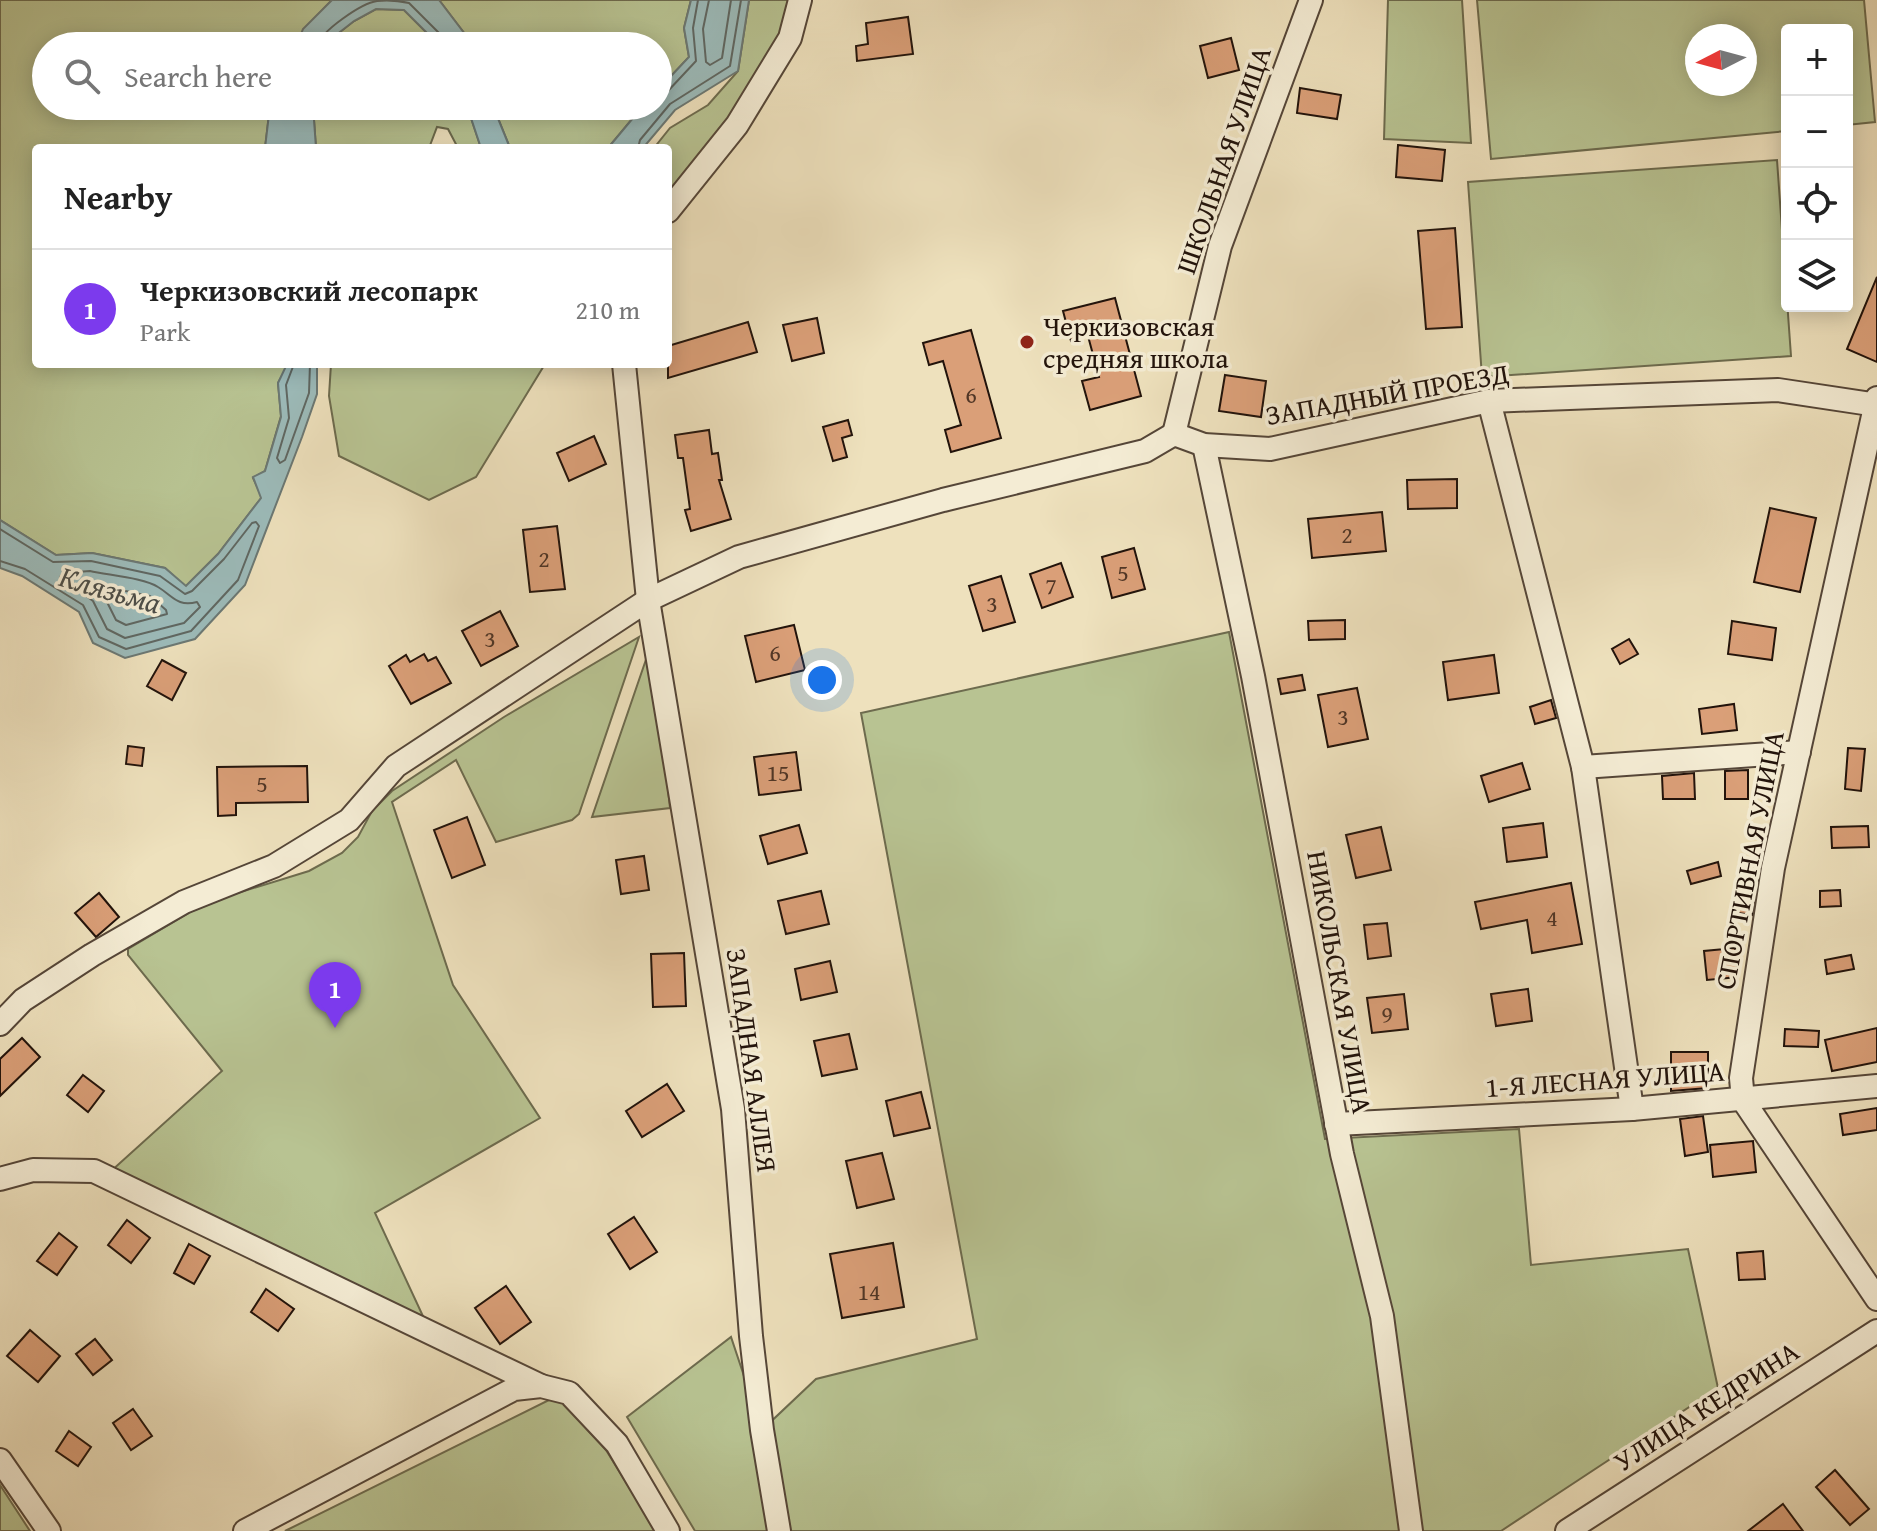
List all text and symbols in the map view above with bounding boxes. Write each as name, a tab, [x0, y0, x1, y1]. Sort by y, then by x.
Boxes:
north arrow	[1685, 24, 1757, 96]
map controls	[1781, 24, 1853, 312]
button: +	[1781, 24, 1853, 96]
search box	[32, 32, 672, 120]
street label: ШКОЛЬНАЯ УЛИЦА	[1164, 41, 1281, 279]
icon: search	[60, 54, 104, 98]
text: Search here	[124, 54, 272, 98]
button: −	[1781, 96, 1853, 168]
button: locate	[1781, 168, 1853, 240]
text: Nearby	[64, 172, 173, 221]
button: layers	[1781, 240, 1853, 312]
text: Черкизовский лесопарк	[140, 268, 478, 312]
text: 1	[83, 290, 97, 329]
text: 210 m	[575, 290, 640, 329]
place label: Черкизовская средняя школа	[1043, 305, 1229, 378]
text: Park	[140, 312, 190, 351]
marker: Черкизовская средняя школа	[1018, 333, 1036, 351]
street label: ЗАПАДНЫЙ ПРОЕЗД	[1262, 352, 1512, 435]
house number: 6	[965, 377, 977, 412]
house number: 2	[1341, 517, 1353, 552]
house number: 2	[538, 541, 550, 576]
water label: Клязьма	[54, 554, 166, 625]
house number: 5	[1117, 555, 1129, 590]
house number: 7	[1045, 568, 1057, 603]
house number: 3	[986, 586, 998, 621]
house number: 3	[484, 621, 496, 656]
house number: 6	[769, 635, 781, 670]
your location	[802, 660, 842, 700]
house number: 3	[1337, 699, 1349, 734]
street label: СПОРТИВНАЯ УЛИЦА	[1703, 727, 1794, 993]
house number: 15	[766, 755, 790, 790]
house number: 5	[256, 766, 268, 801]
street label: НИКОЛЬСКАЯ УЛИЦА	[1297, 847, 1384, 1116]
house number: 4	[1546, 900, 1558, 935]
street label: ЗАПАДНАЯ АЛЛЕЯ	[716, 945, 789, 1175]
pin: 1	[309, 962, 361, 1028]
house number: 9	[1381, 996, 1393, 1031]
street label: 1-Я ЛЕСНАЯ УЛИЦА	[1484, 1050, 1726, 1107]
house number: 14	[857, 1274, 881, 1309]
street label: УЛИЦА КЕДРИНА	[1605, 1330, 1807, 1481]

